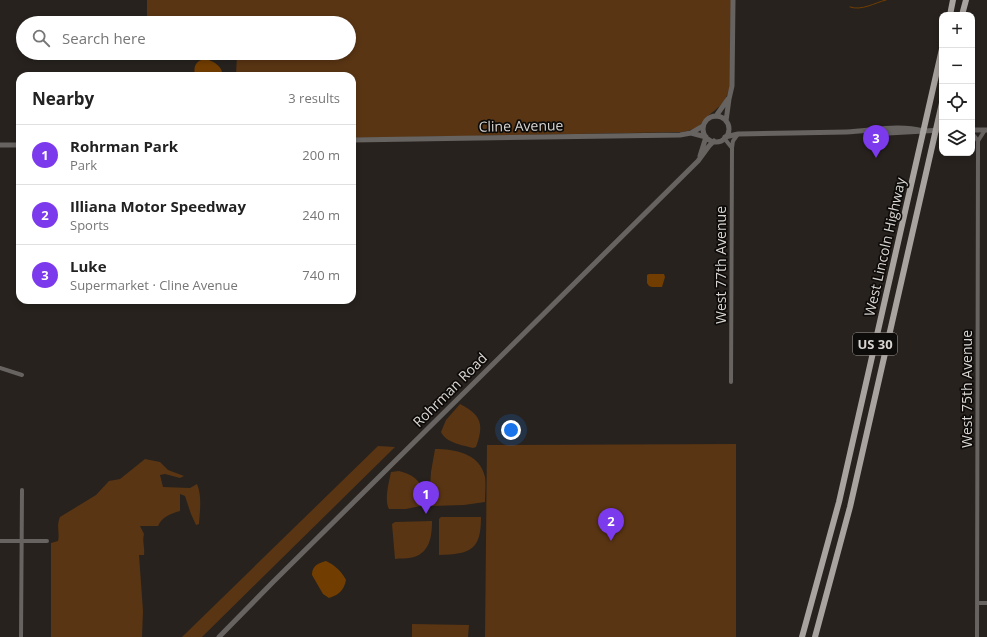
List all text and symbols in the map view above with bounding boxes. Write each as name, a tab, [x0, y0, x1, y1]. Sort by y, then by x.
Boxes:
map controls	[939, 12, 975, 156]
button: +	[939, 12, 975, 48]
search box	[16, 16, 356, 60]
icon: search	[30, 27, 52, 49]
text: Search here	[62, 28, 146, 48]
button: −	[939, 48, 975, 84]
button: locate	[939, 84, 975, 120]
text: Nearby	[32, 87, 94, 110]
text: 3 results	[288, 89, 340, 107]
street label: Cline Avenue	[478, 115, 564, 136]
button: layers	[939, 120, 975, 156]
pin: 3	[863, 125, 889, 158]
text: Rohrman Park	[70, 136, 178, 156]
text: 1	[41, 146, 49, 164]
text: 200 m	[302, 146, 340, 164]
text: Park	[70, 156, 97, 174]
street label: West Lincoln Highway	[859, 175, 910, 318]
text: Illiana Motor Speedway	[70, 196, 246, 216]
text: 2	[41, 206, 49, 224]
text: 240 m	[302, 206, 340, 224]
street label: West 77th Avenue	[711, 206, 730, 324]
text: Sports	[70, 216, 109, 234]
text: Luke	[70, 256, 107, 276]
text: 3	[41, 266, 49, 284]
text: 740 m	[302, 266, 340, 284]
text: Supermarket · Cline Avenue	[70, 276, 238, 294]
street label: West 75th Avenue	[957, 330, 976, 448]
road number: US 30	[853, 333, 897, 355]
street label: Rohrman Road	[408, 348, 491, 431]
your location	[501, 420, 521, 440]
pin: 1	[413, 481, 439, 514]
pin: 2	[598, 508, 624, 541]

